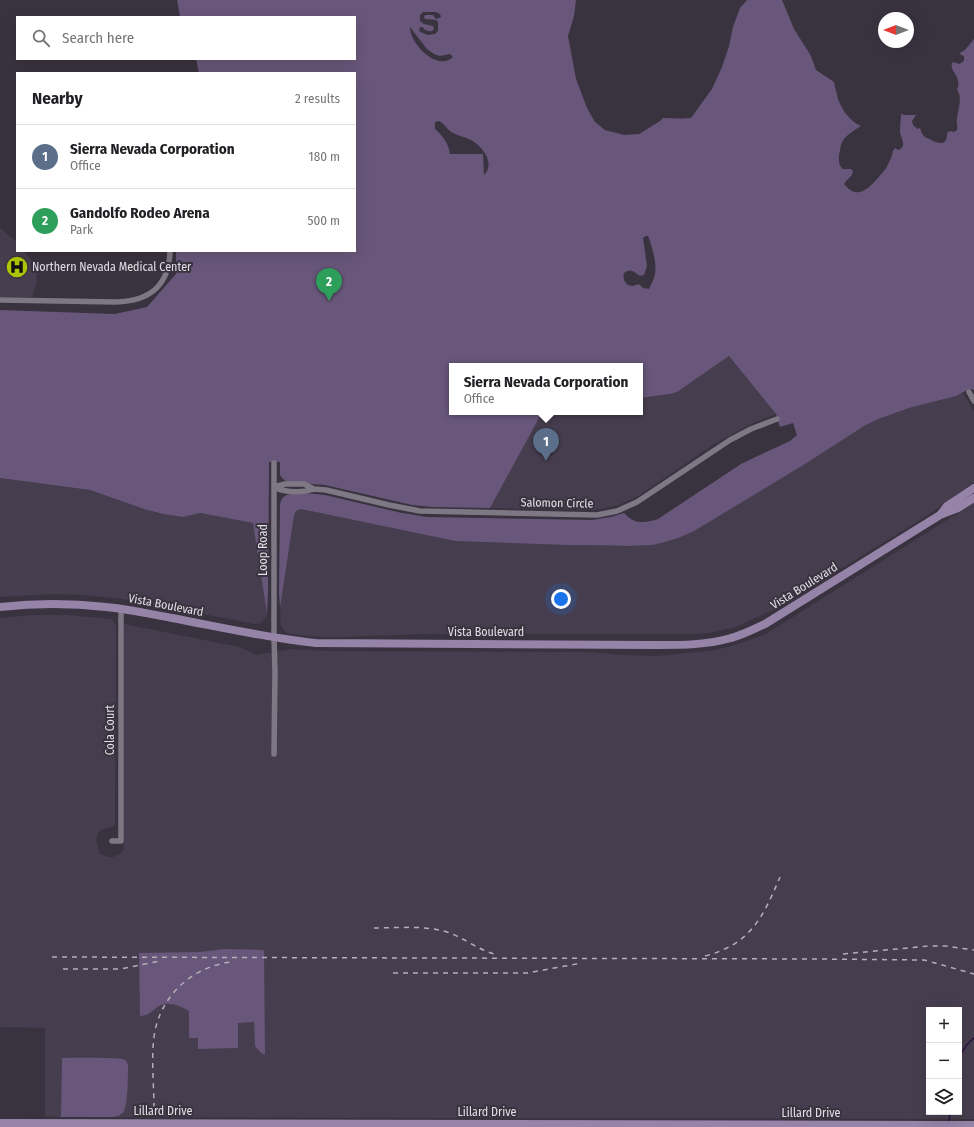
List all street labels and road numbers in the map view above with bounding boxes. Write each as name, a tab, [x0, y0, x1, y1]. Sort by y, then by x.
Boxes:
street label: Salomon Circle	[520, 495, 594, 511]
street label: Loop Road	[256, 524, 270, 576]
street label: Vista Boulevard	[768, 560, 840, 612]
street label: Vista Boulevard	[127, 591, 205, 619]
street label: Vista Boulevard	[448, 625, 524, 639]
street label: Cola Court	[103, 705, 117, 755]
street label: Lillard Drive	[133, 1104, 193, 1118]
street label: Lillard Drive	[457, 1105, 517, 1119]
street label: Lillard Drive	[781, 1106, 841, 1120]

